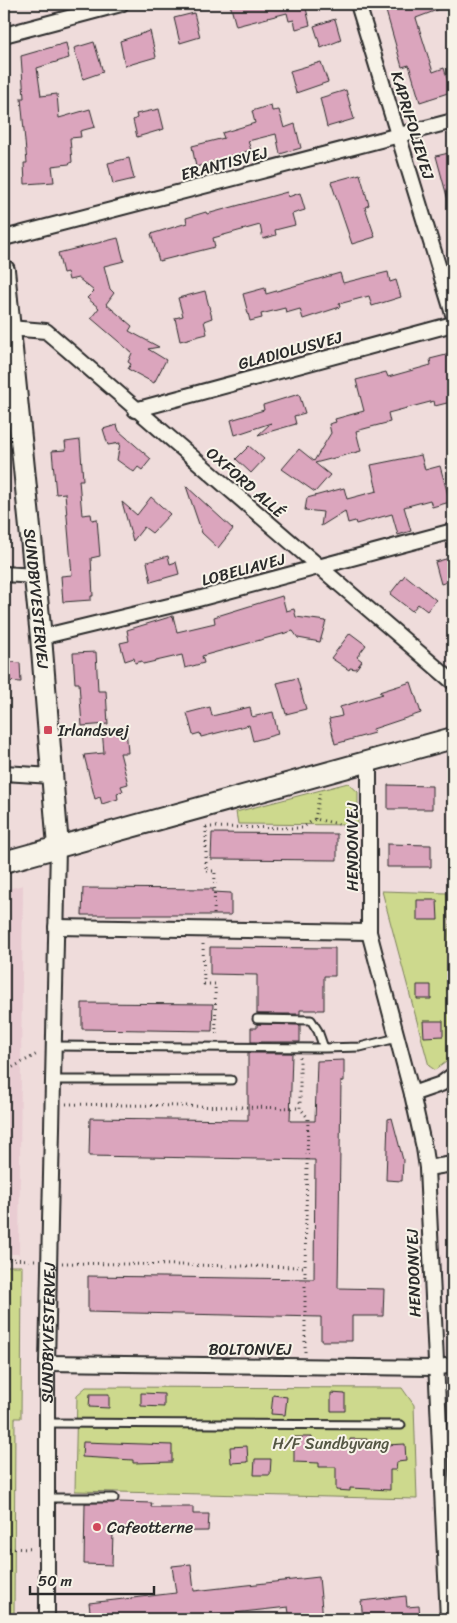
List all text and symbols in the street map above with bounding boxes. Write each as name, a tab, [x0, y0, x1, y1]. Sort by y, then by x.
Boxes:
street label: KAPRIFOLIEVEJ	[382, 68, 443, 183]
street label: ERANTISVEJ	[177, 138, 271, 189]
street label: GLADIOLUSVEJ	[235, 323, 346, 378]
street label: OXFORD ALLÉ	[199, 439, 293, 526]
street label: SUNDBYVESTERVEJ	[15, 527, 58, 670]
street label: LOBELIAVEJ	[198, 544, 289, 595]
place label: Irlandsvej	[57, 716, 130, 745]
marker: Irlandsvej	[42, 724, 54, 736]
street label: HENDONVEJ	[338, 802, 367, 891]
street label: HENDONVEJ	[397, 1228, 430, 1318]
street label: SUNDBYVESTERVEJ	[33, 1262, 64, 1403]
street label: BOLTONVEJ	[208, 1335, 292, 1364]
park label: H/F Sundbyvang	[273, 1429, 389, 1458]
place label: Cafeotterne	[107, 1513, 193, 1542]
marker: Cafeotterne	[91, 1521, 103, 1533]
scale bar	[30, 1563, 154, 1595]
text: 50 m	[38, 1568, 73, 1594]

